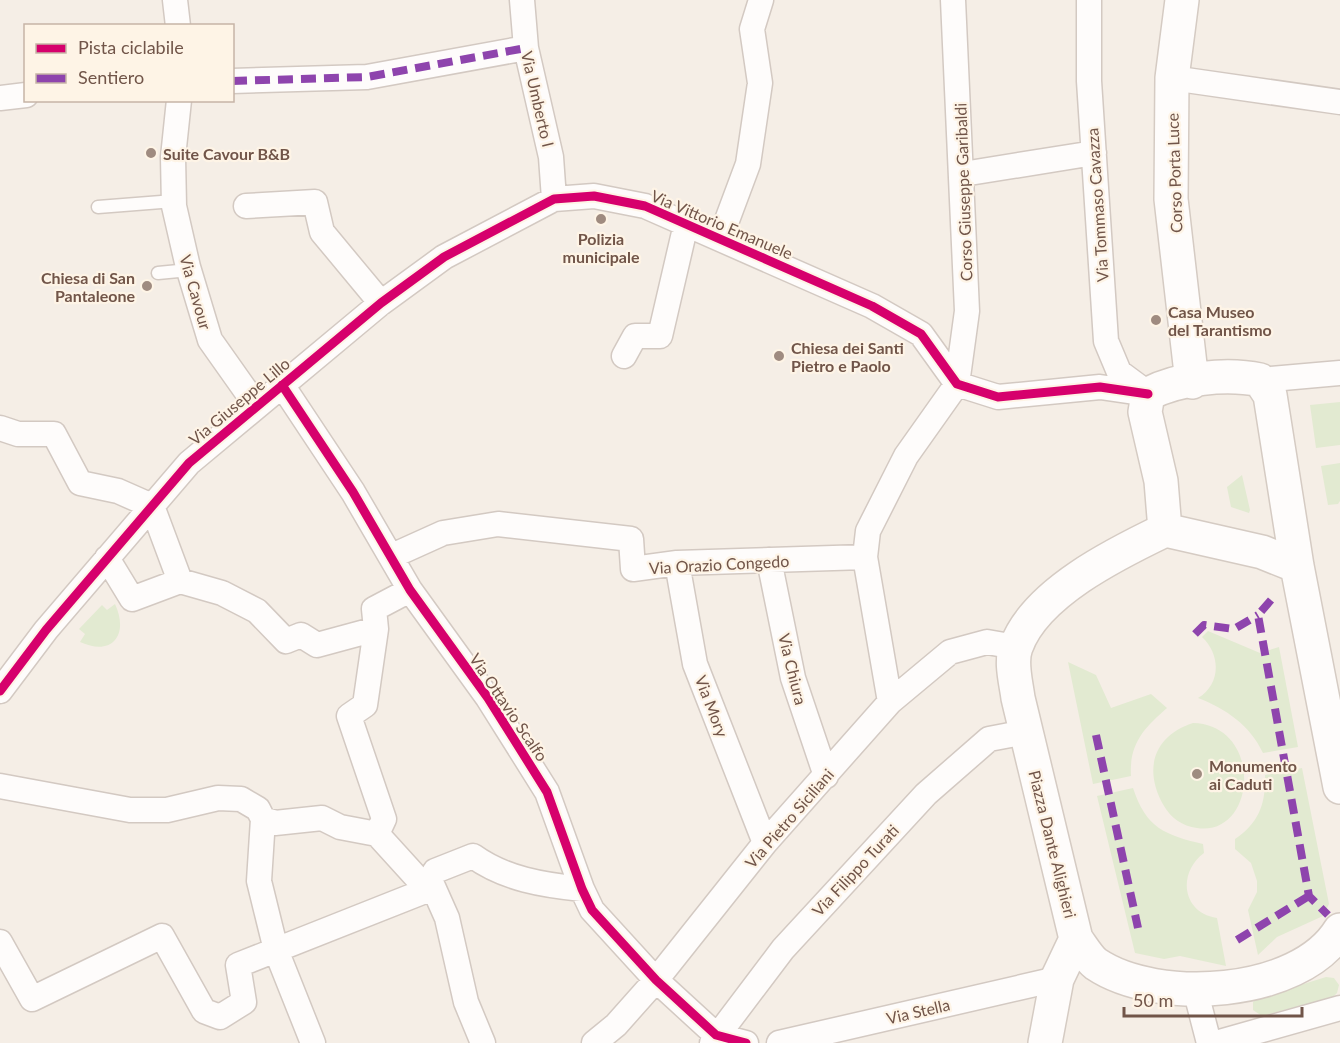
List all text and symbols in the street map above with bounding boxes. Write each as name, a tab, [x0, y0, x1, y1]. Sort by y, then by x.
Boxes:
legend	[24, 24, 234, 102]
text: Pista ciclabile	[78, 36, 184, 58]
street label: Via Umberto I	[518, 49, 558, 149]
text: Sentiero	[78, 66, 144, 88]
street label: Corso Giuseppe Garibaldi	[950, 102, 976, 282]
street label: Corso Porta Luce	[1162, 113, 1186, 233]
street label: Via Tommaso Cavazza	[1082, 127, 1112, 283]
place label: Suite Cavour B&B	[163, 144, 290, 163]
marker: Suite Cavour B&B	[144, 146, 158, 160]
street label: Via Vittorio Emanuele	[648, 186, 796, 262]
marker: Polizia municipale	[594, 212, 608, 226]
place label: Polizia municipale	[562, 229, 640, 266]
street label: Via Cavour	[176, 252, 216, 332]
place label: Chiesa di San Pantaleone	[41, 268, 135, 305]
marker: Chiesa di San Pantaleone	[140, 279, 154, 293]
place label: Casa Museo del Tarantismo	[1168, 302, 1272, 339]
marker: Casa Museo del Tarantismo	[1149, 313, 1163, 327]
place label: Chiesa dei Santi Pietro e Paolo	[791, 338, 904, 375]
marker: Chiesa dei Santi Pietro e Paolo	[772, 349, 786, 363]
street label: Via Giuseppe Lillo	[185, 353, 293, 449]
street label: Via Orazio Congedo	[648, 551, 790, 577]
street label: Via Chiura	[775, 631, 811, 707]
street label: Via Ottavio Scalfo	[466, 650, 552, 764]
street label: Via Mory	[692, 672, 733, 740]
place label: Monumento ai Caduti	[1209, 756, 1297, 793]
street label: Via Pietro Siciliani	[741, 765, 837, 871]
marker: Monumento ai Caduti	[1190, 767, 1204, 781]
street label: Piazza Dante Alighieri	[1025, 768, 1081, 920]
street label: Via Filippo Turati	[808, 820, 902, 920]
scale bar	[1124, 980, 1302, 1018]
text: 50 m	[1133, 989, 1173, 1011]
street label: Via Stella	[884, 994, 952, 1028]

